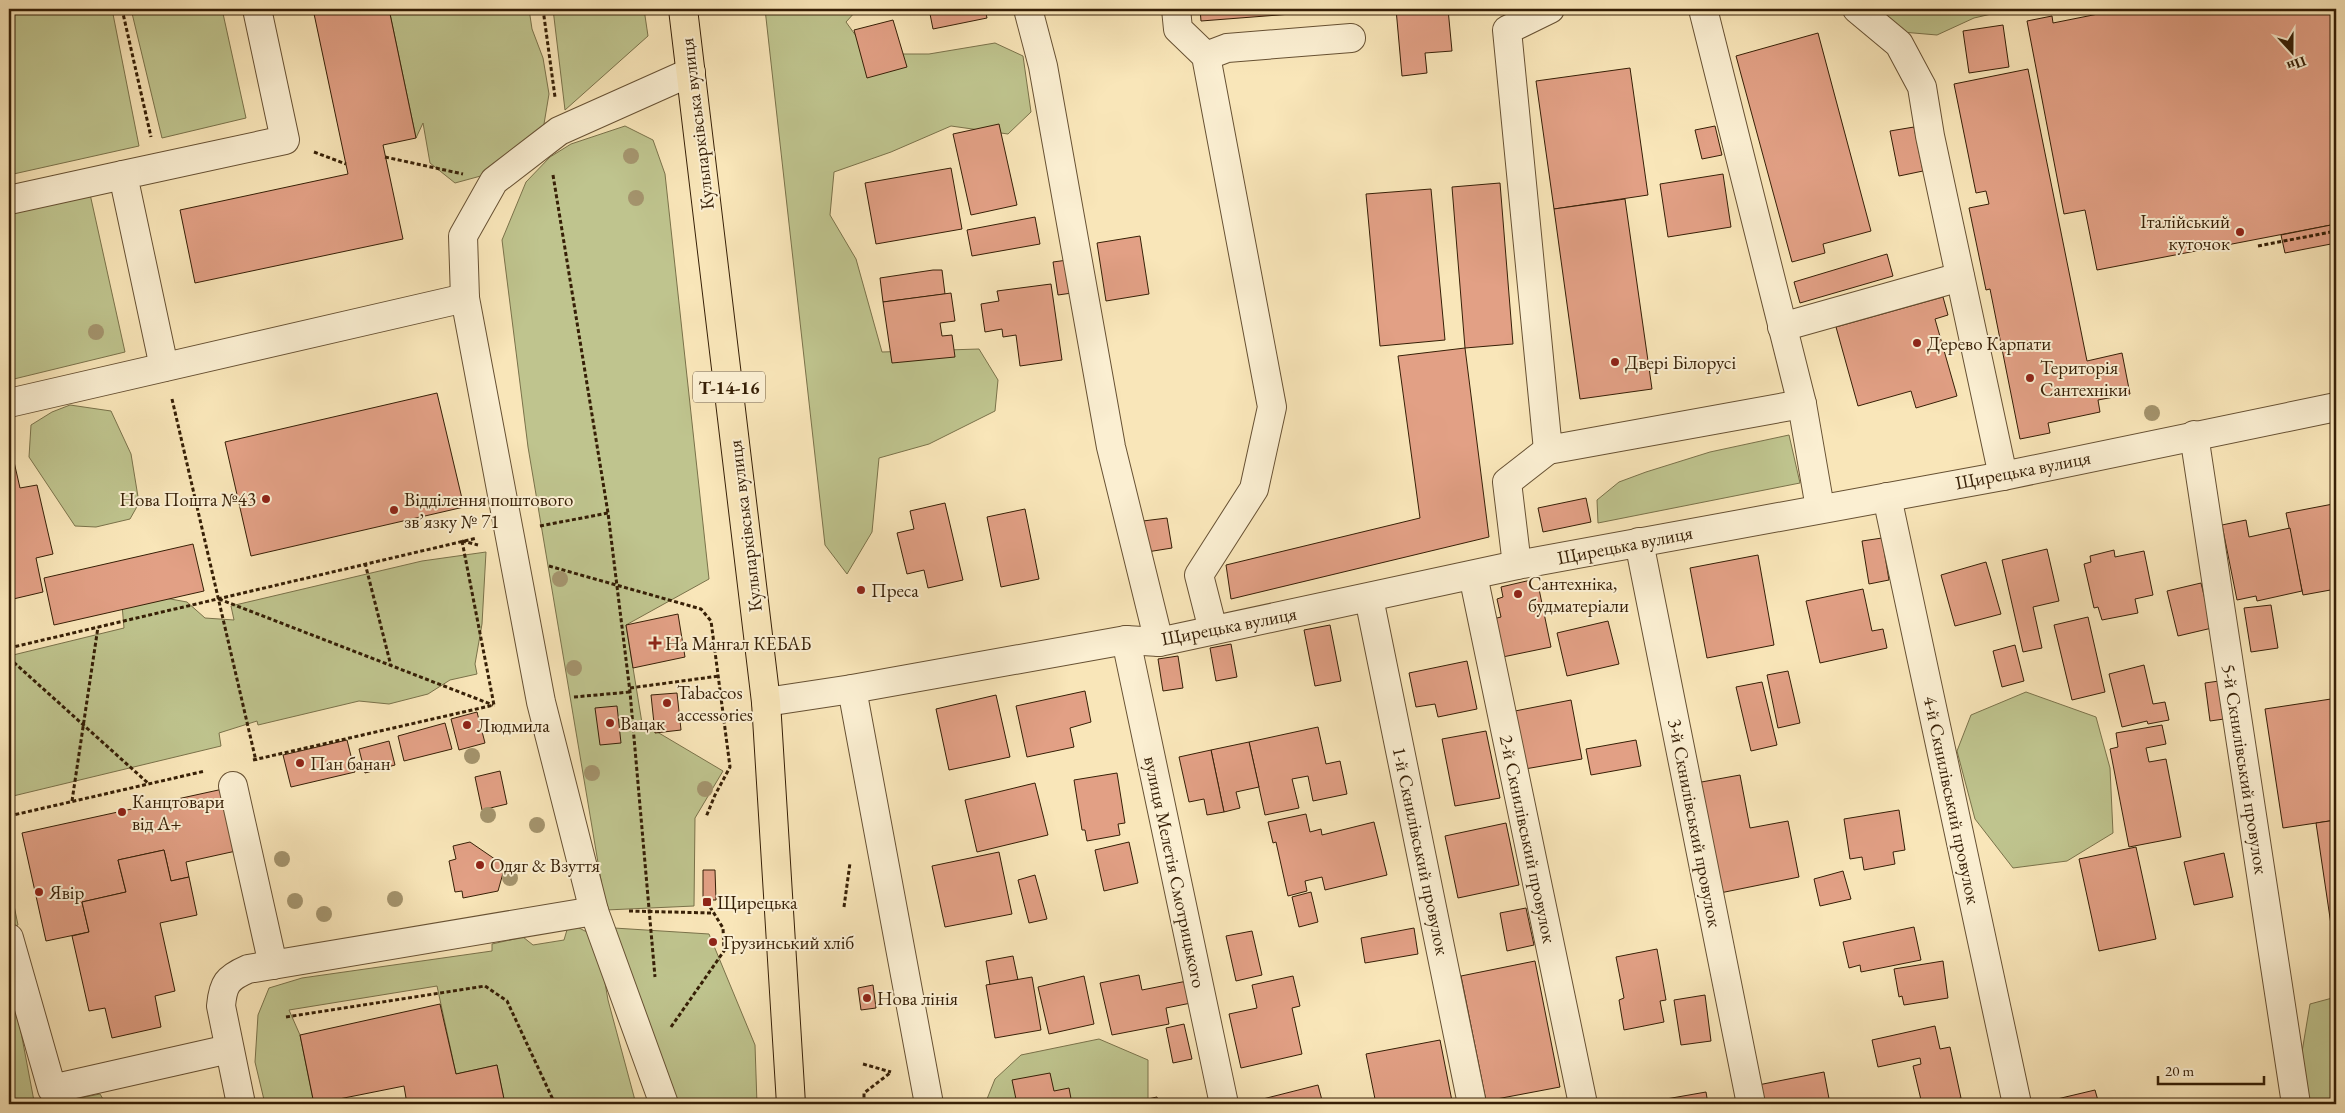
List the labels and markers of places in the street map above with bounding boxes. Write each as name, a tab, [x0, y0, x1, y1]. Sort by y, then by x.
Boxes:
place label: Італійський куточок	[2140, 209, 2230, 256]
marker: Італійський куточок	[2234, 226, 2246, 238]
place label: Дерево Карпати	[1927, 331, 2051, 356]
marker: Дерево Карпати	[1911, 337, 1923, 349]
place label: Двері Білорусі	[1625, 350, 1736, 375]
place label: Територія Сантехніки	[2040, 355, 2128, 402]
marker: Двері Білорусі	[1609, 356, 1621, 368]
marker: Територія Сантехніки	[2024, 372, 2036, 384]
place label: Нова Пошта №43	[120, 487, 256, 512]
place label: Відділення поштового зв’язку № 71	[404, 487, 573, 534]
marker: Нова Пошта №43	[260, 493, 272, 505]
marker: Відділення поштового зв’язку № 71	[388, 504, 400, 516]
place label: Сантехніка, будматеріали	[1528, 571, 1629, 618]
place label: Преса	[871, 578, 919, 603]
marker: Преса	[855, 584, 867, 596]
marker: Сантехніка, будматеріали	[1512, 588, 1524, 600]
place label: На Мангал КЕБАБ	[665, 631, 811, 656]
marker: На Мангал КЕБАБ	[649, 637, 661, 649]
place label: Tabaccos accessories	[677, 680, 753, 727]
marker: Tabaccos accessories	[661, 697, 673, 709]
place label: Вацак	[620, 711, 665, 736]
place label: Людмила	[477, 713, 550, 738]
marker: Вацак	[604, 717, 616, 729]
marker: Людмила	[461, 719, 473, 731]
place label: Пан банан	[310, 751, 391, 776]
marker: Пан банан	[294, 757, 306, 769]
place label: Канцтовари від А+	[132, 789, 225, 836]
marker: Канцтовари від А+	[116, 806, 128, 818]
place label: Одяг & Взуття	[490, 853, 600, 878]
marker: Одяг & Взуття	[474, 859, 486, 871]
place label: Явір	[48, 880, 84, 905]
marker: Явір	[33, 886, 45, 898]
place label: Щирецька	[717, 890, 798, 915]
marker: Щирецька	[701, 896, 713, 908]
place label: Грузинський хліб	[723, 930, 854, 955]
marker: Грузинський хліб	[707, 936, 719, 948]
place label: Нова лінія	[877, 986, 959, 1011]
marker: Нова лінія	[861, 992, 873, 1004]

